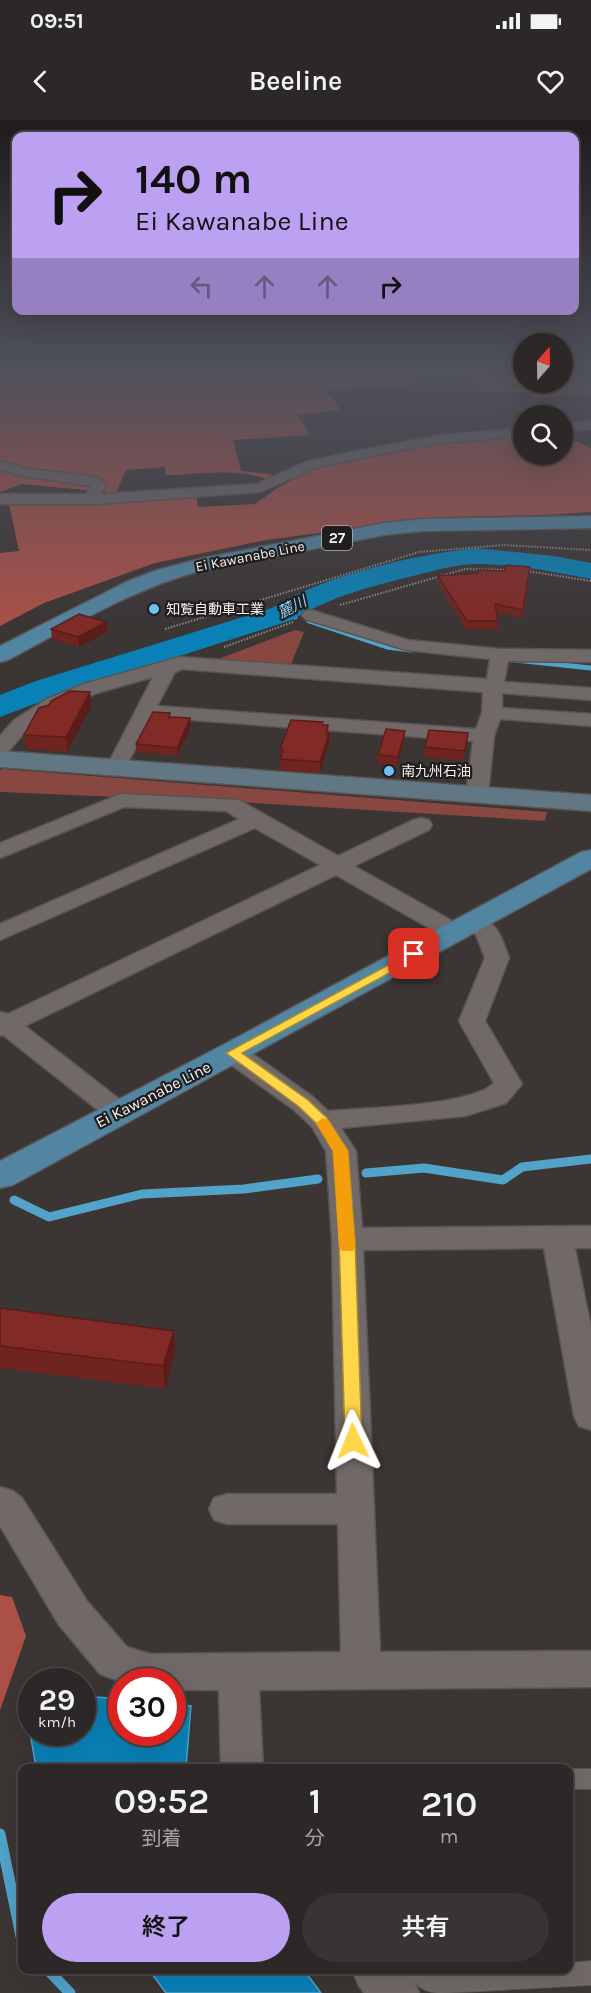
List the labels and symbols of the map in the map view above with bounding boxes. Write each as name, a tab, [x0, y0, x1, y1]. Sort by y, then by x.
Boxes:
north arrow	[513, 333, 573, 393]
road number: 27	[322, 526, 352, 550]
street label: Ei Kawanabe Line	[194, 538, 306, 575]
water label: 麓川	[275, 591, 311, 622]
place label: 知覧自動車工業	[166, 601, 264, 618]
marker: 知覧自動車工業	[147, 602, 161, 616]
place label: 南九州石油	[401, 763, 471, 780]
marker: 南九州石油	[382, 764, 396, 778]
pin	[388, 928, 439, 979]
street label: Ei Kawanabe Line	[93, 1057, 214, 1132]
position arrow	[321, 1409, 385, 1473]
speed limit sign: 30	[108, 1668, 186, 1746]

